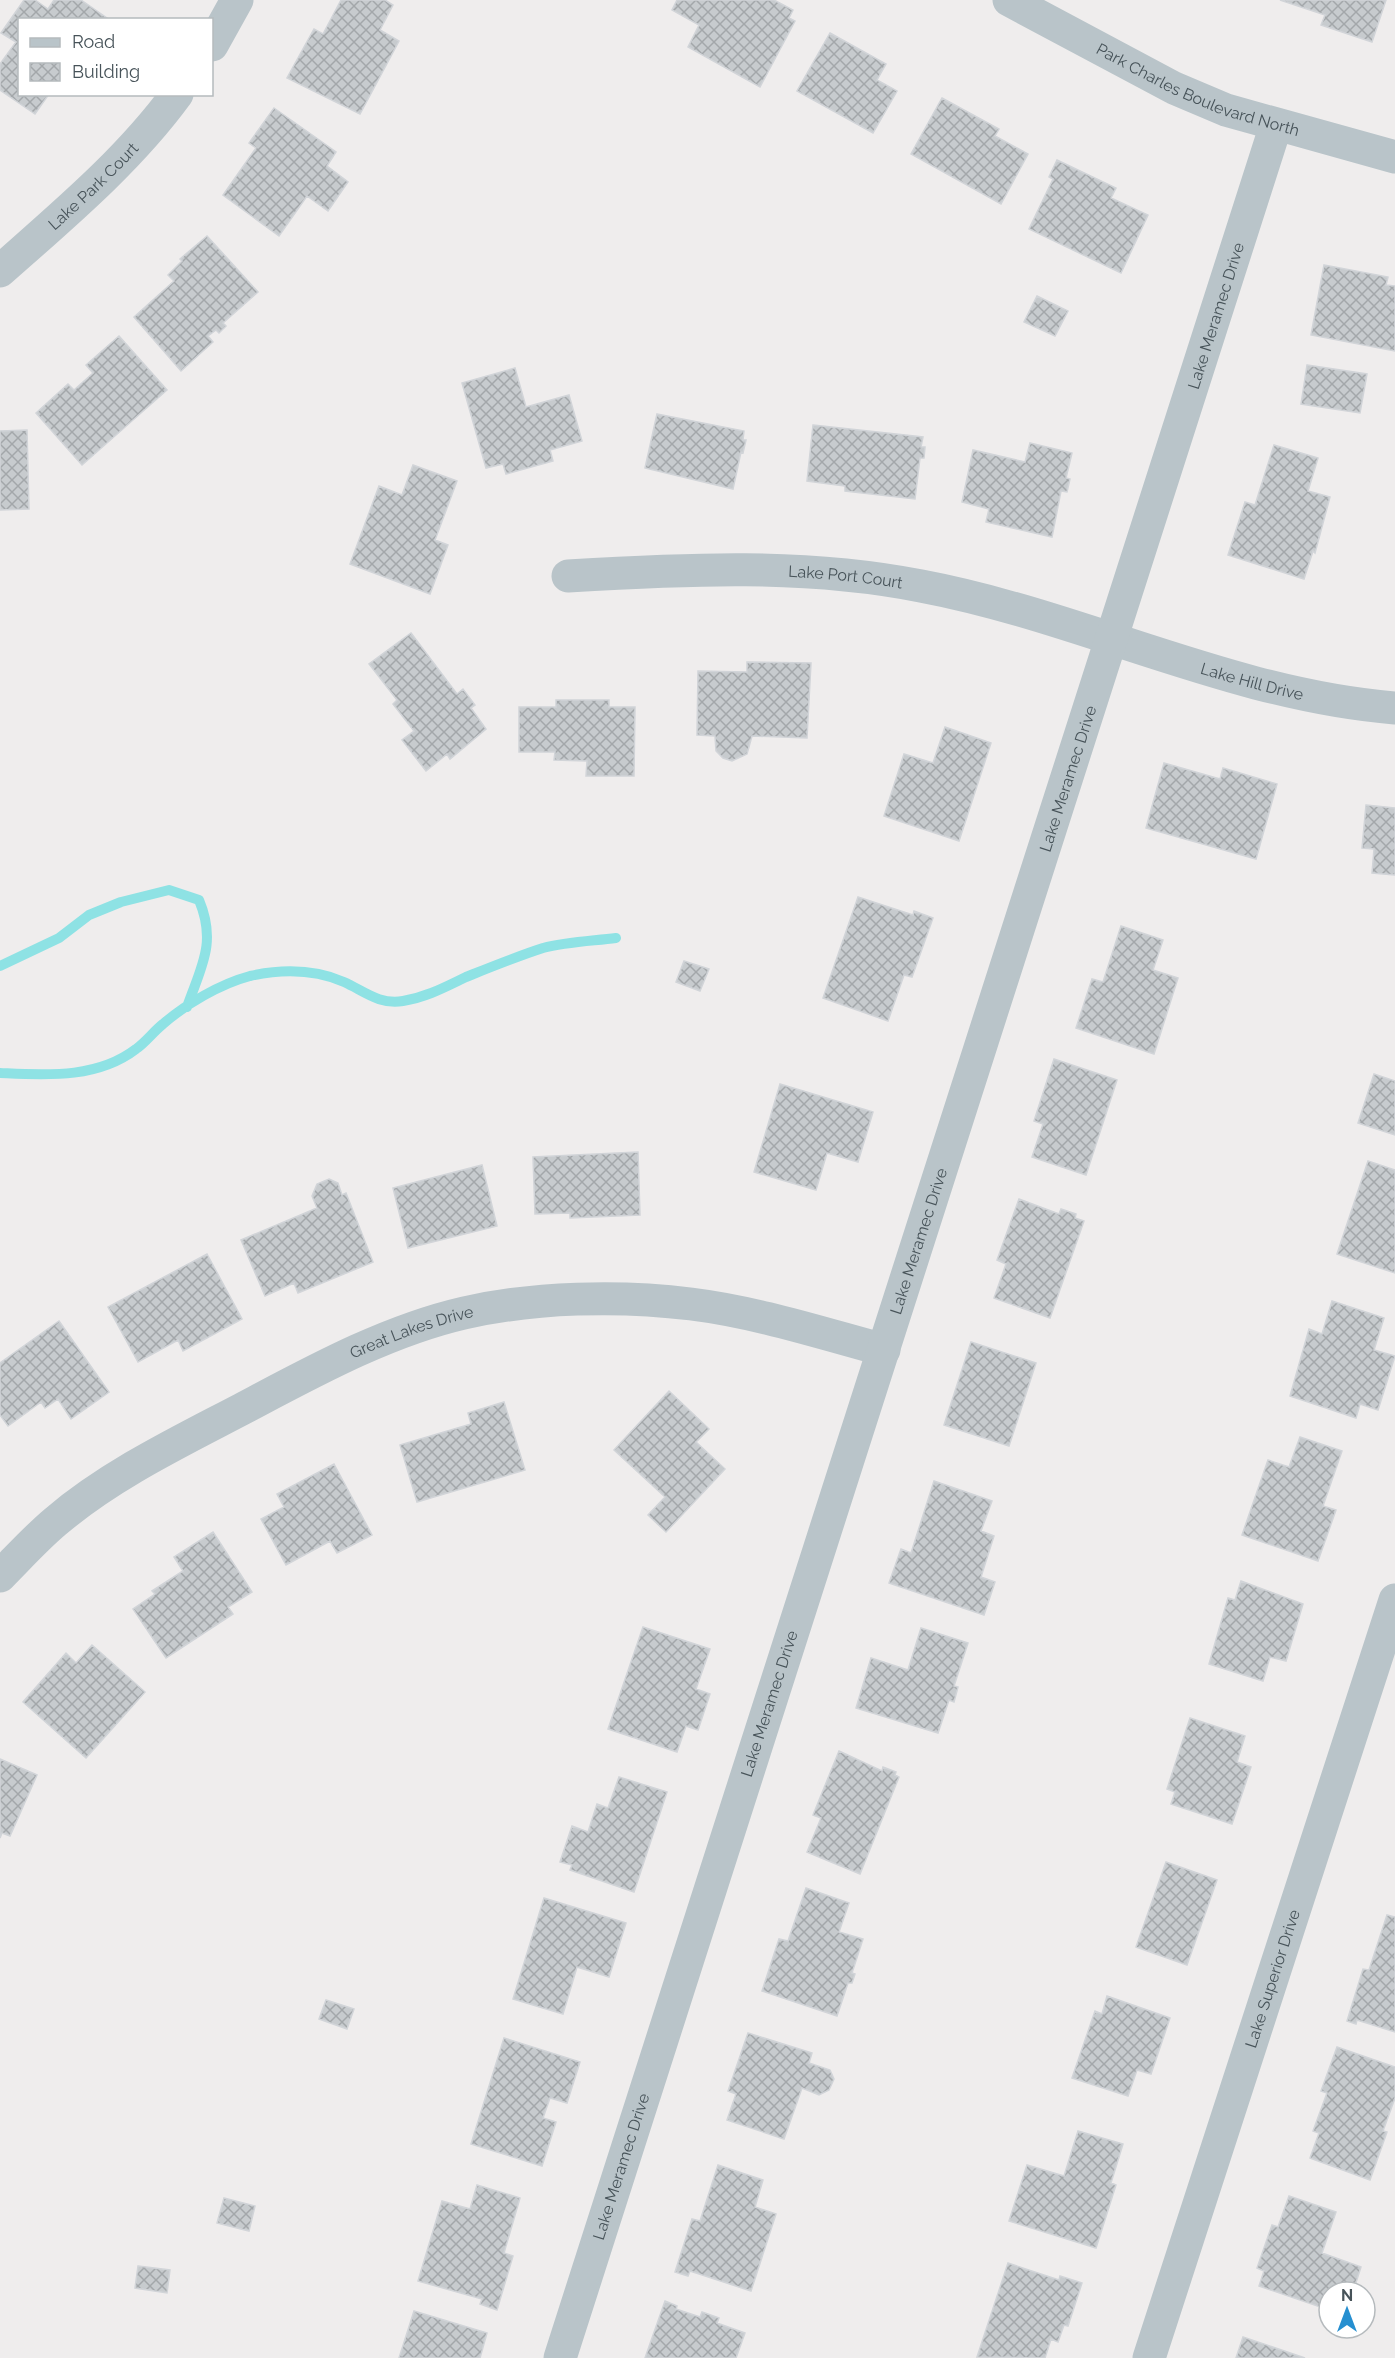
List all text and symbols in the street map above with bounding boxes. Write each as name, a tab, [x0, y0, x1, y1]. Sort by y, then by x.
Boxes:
legend	[18, 18, 213, 96]
text: Road	[72, 31, 115, 52]
street label: Park Charles Boulevard North	[1093, 39, 1302, 140]
text: Building	[72, 61, 140, 82]
street label: Lake Park Court	[44, 138, 143, 234]
street label: Lake Meramec Drive	[1184, 240, 1248, 391]
street label: Lake Port Court	[788, 562, 905, 593]
street label: Lake Hill Drive	[1198, 659, 1305, 704]
street label: Lake Meramec Drive	[1036, 703, 1100, 854]
street label: Lake Meramec Drive	[886, 1166, 951, 1317]
street label: Great Lakes Drive	[347, 1302, 475, 1363]
street label: Lake Meramec Drive	[737, 1628, 802, 1779]
street label: Lake Superior Drive	[1241, 1907, 1304, 2050]
street label: Lake Meramec Drive	[589, 2091, 653, 2242]
north arrow	[1317, 2280, 1377, 2340]
text: N	[1341, 2286, 1353, 2305]

